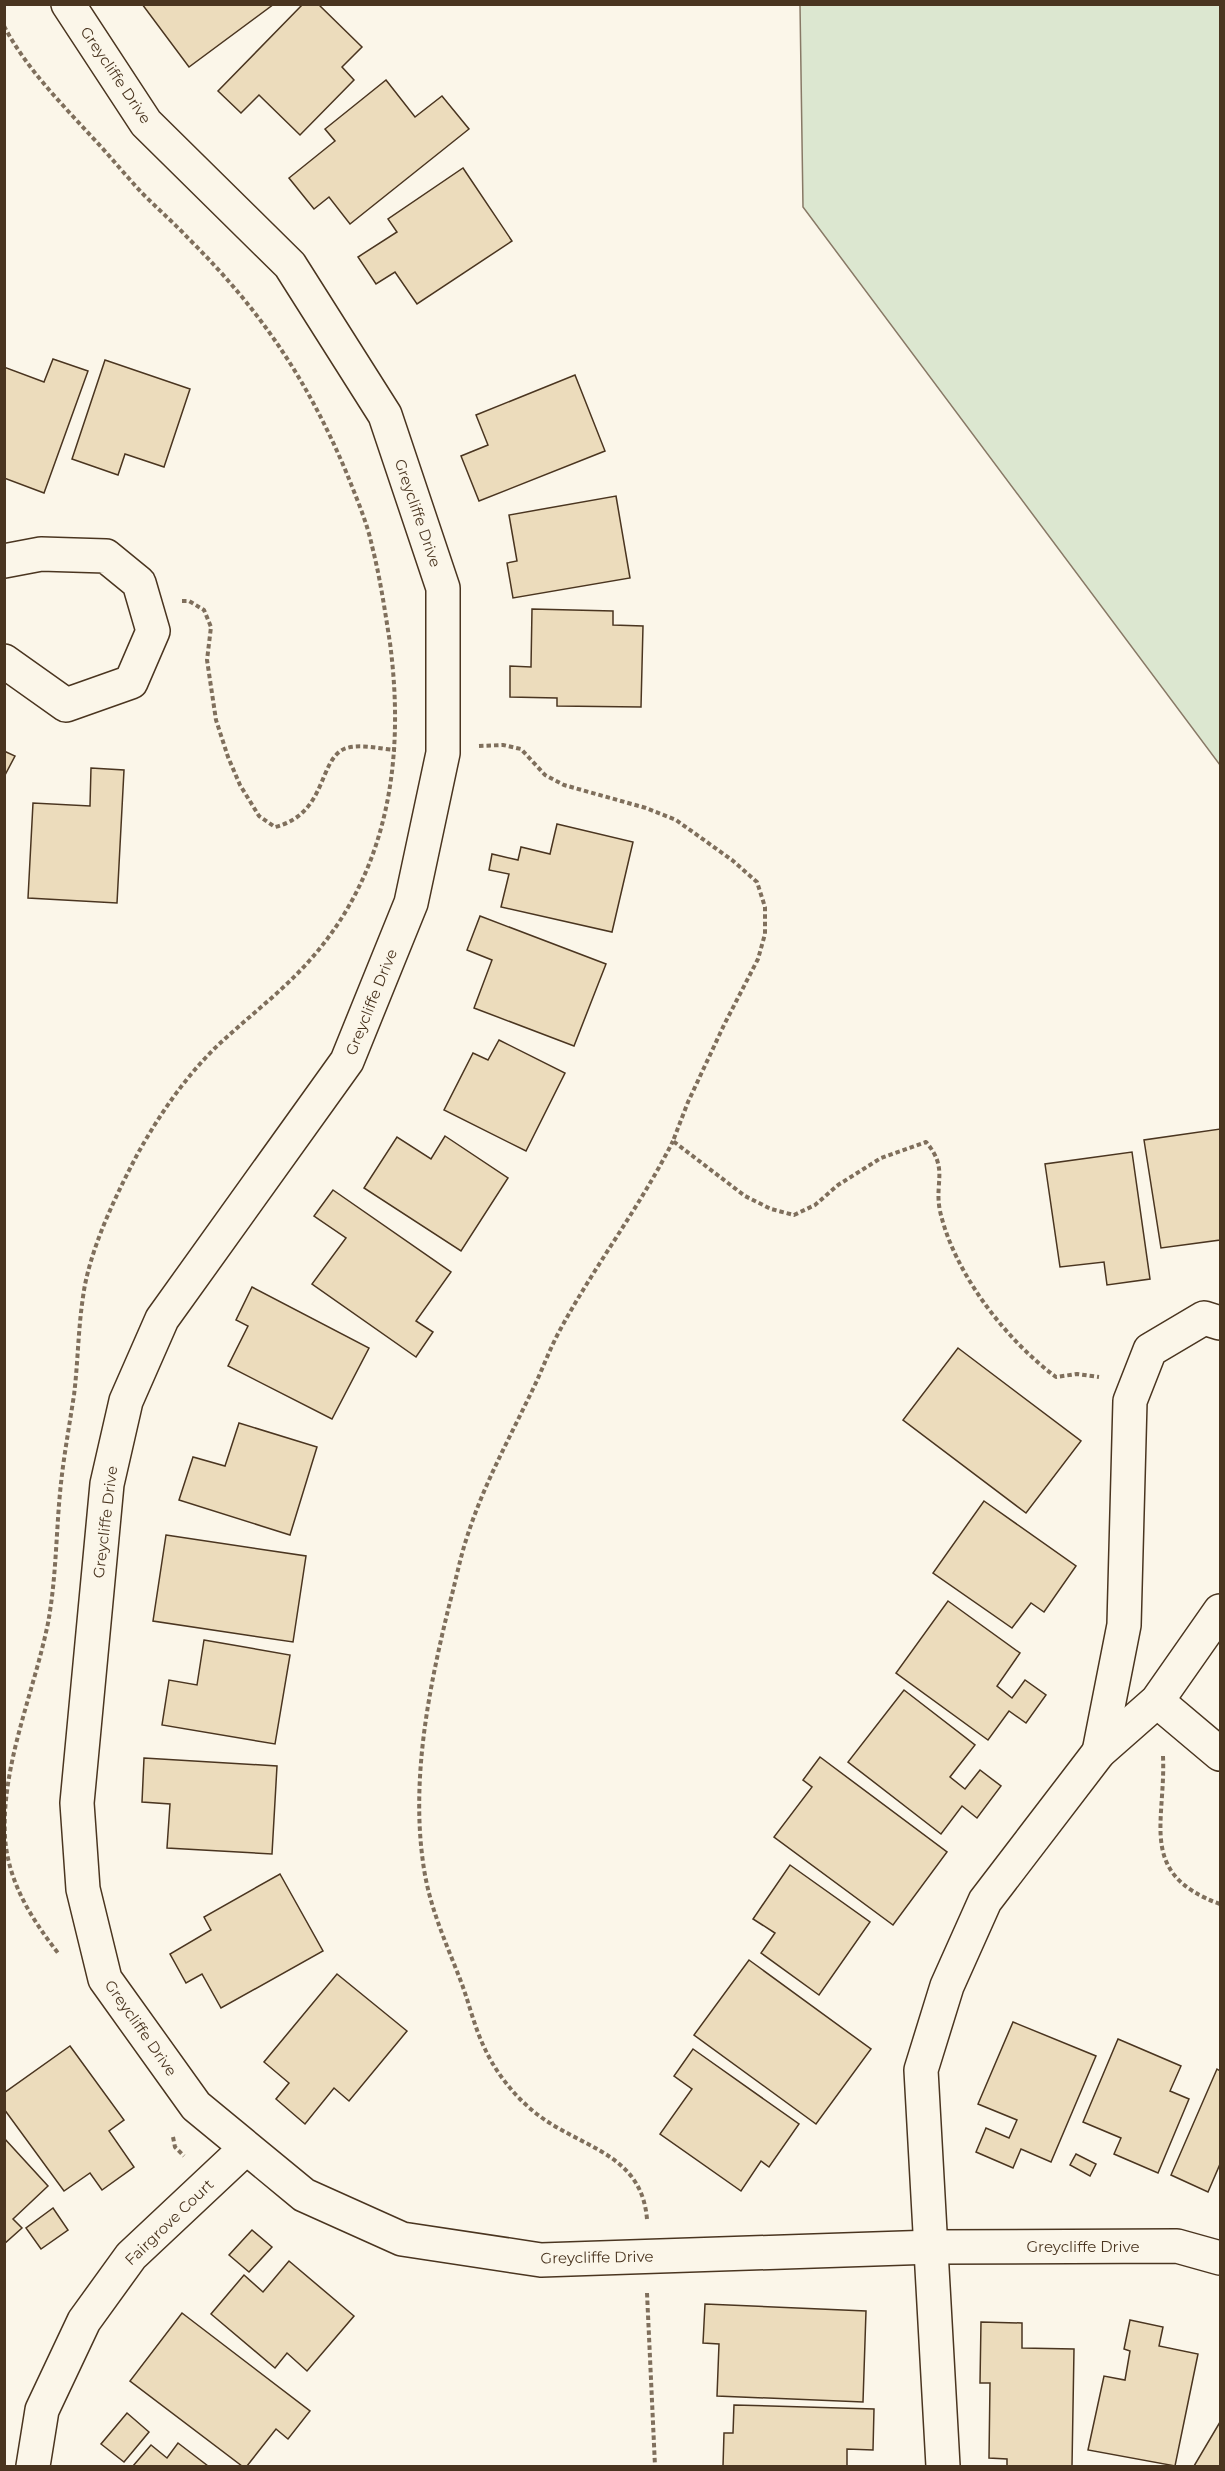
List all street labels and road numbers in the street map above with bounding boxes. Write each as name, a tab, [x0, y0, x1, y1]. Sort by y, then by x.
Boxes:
street label: Greycliffe Drive	[77, 23, 155, 127]
street label: Greycliffe Drive	[391, 456, 445, 570]
street label: Greycliffe Drive	[341, 946, 401, 1058]
street label: Greycliffe Drive	[89, 1465, 121, 1579]
street label: Greycliffe Drive	[101, 1976, 181, 2080]
street label: Fairgrove Court	[121, 2175, 217, 2269]
street label: Greycliffe Drive	[1026, 2237, 1140, 2256]
street label: Greycliffe Drive	[540, 2247, 654, 2267]

